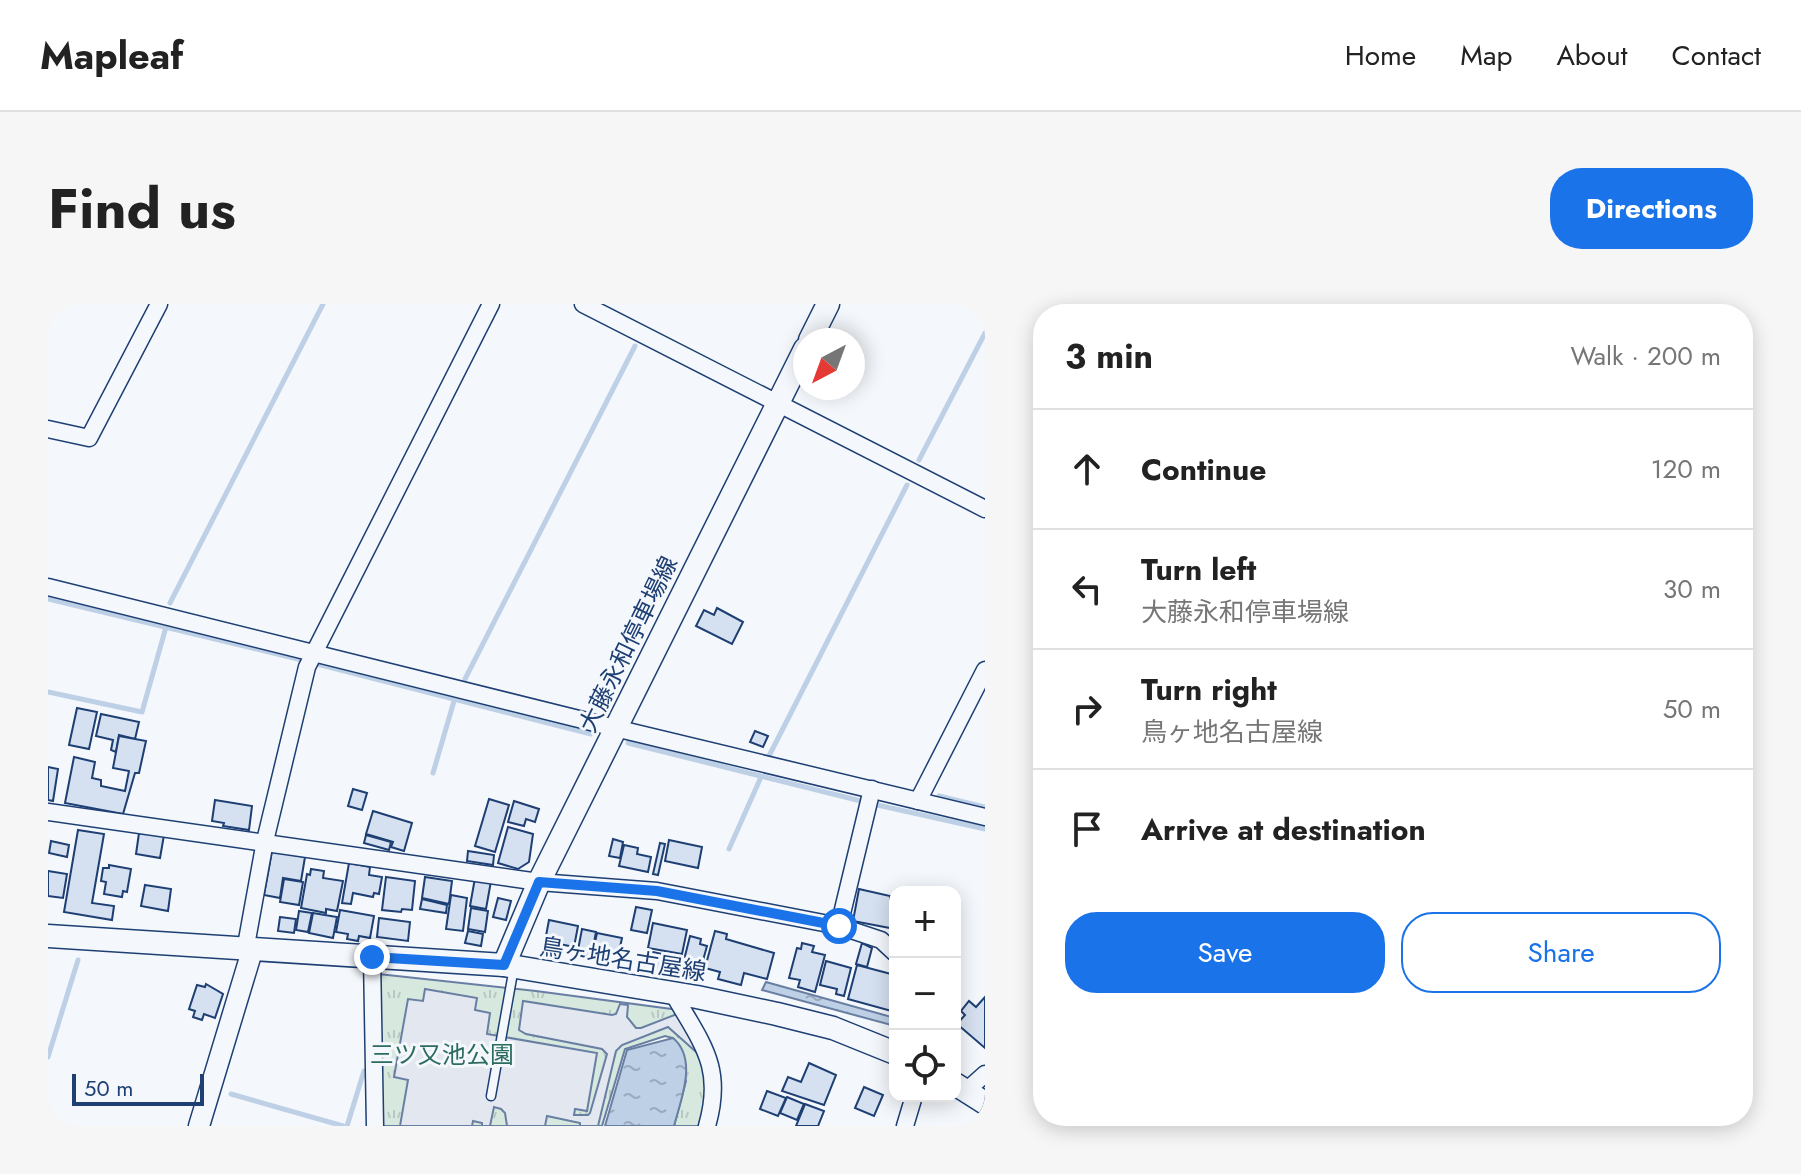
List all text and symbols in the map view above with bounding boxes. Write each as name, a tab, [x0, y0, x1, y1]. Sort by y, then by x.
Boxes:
text: Mapleaf	[40, 28, 183, 83]
text: Home	[1345, 35, 1416, 76]
text: Map	[1460, 35, 1512, 76]
text: About	[1556, 35, 1628, 76]
text: Contact	[1672, 35, 1761, 76]
text: Find us	[48, 168, 236, 249]
button: Directions	[1550, 168, 1753, 249]
north arrow	[793, 328, 865, 400]
text: 3 min	[1065, 332, 1153, 381]
text: Walk · 200 m	[1570, 337, 1721, 375]
icon: ahead	[1065, 447, 1109, 491]
text: Continue	[1141, 448, 1267, 491]
text: 120 m	[1651, 450, 1721, 488]
text: Turn left	[1141, 548, 1256, 591]
street label: 大藤永和停車場線	[570, 550, 686, 738]
icon: left	[1065, 567, 1109, 611]
text: 30 m	[1663, 570, 1721, 608]
text: 大藤永和停車場線	[1141, 593, 1349, 631]
text: Turn right	[1141, 668, 1277, 711]
icon: right	[1065, 687, 1109, 731]
text: 50 m	[1663, 690, 1721, 728]
text: 鳥ヶ地名古屋線	[1141, 713, 1323, 751]
icon: arrive	[1065, 807, 1109, 851]
text: Arrive at destination	[1141, 808, 1426, 851]
map controls	[889, 886, 961, 1102]
button: +	[889, 886, 961, 958]
route start	[821, 908, 857, 944]
button: Save	[1065, 912, 1385, 993]
button: Share	[1401, 912, 1721, 993]
street label: 鳥ヶ地名古屋線	[537, 929, 709, 989]
route end	[354, 939, 390, 975]
button: −	[889, 958, 961, 1030]
button: locate	[889, 1030, 961, 1102]
park label: 三ツ又池公園	[370, 1037, 514, 1072]
scale bar	[72, 1070, 204, 1106]
text: 50 m	[84, 1072, 133, 1104]

